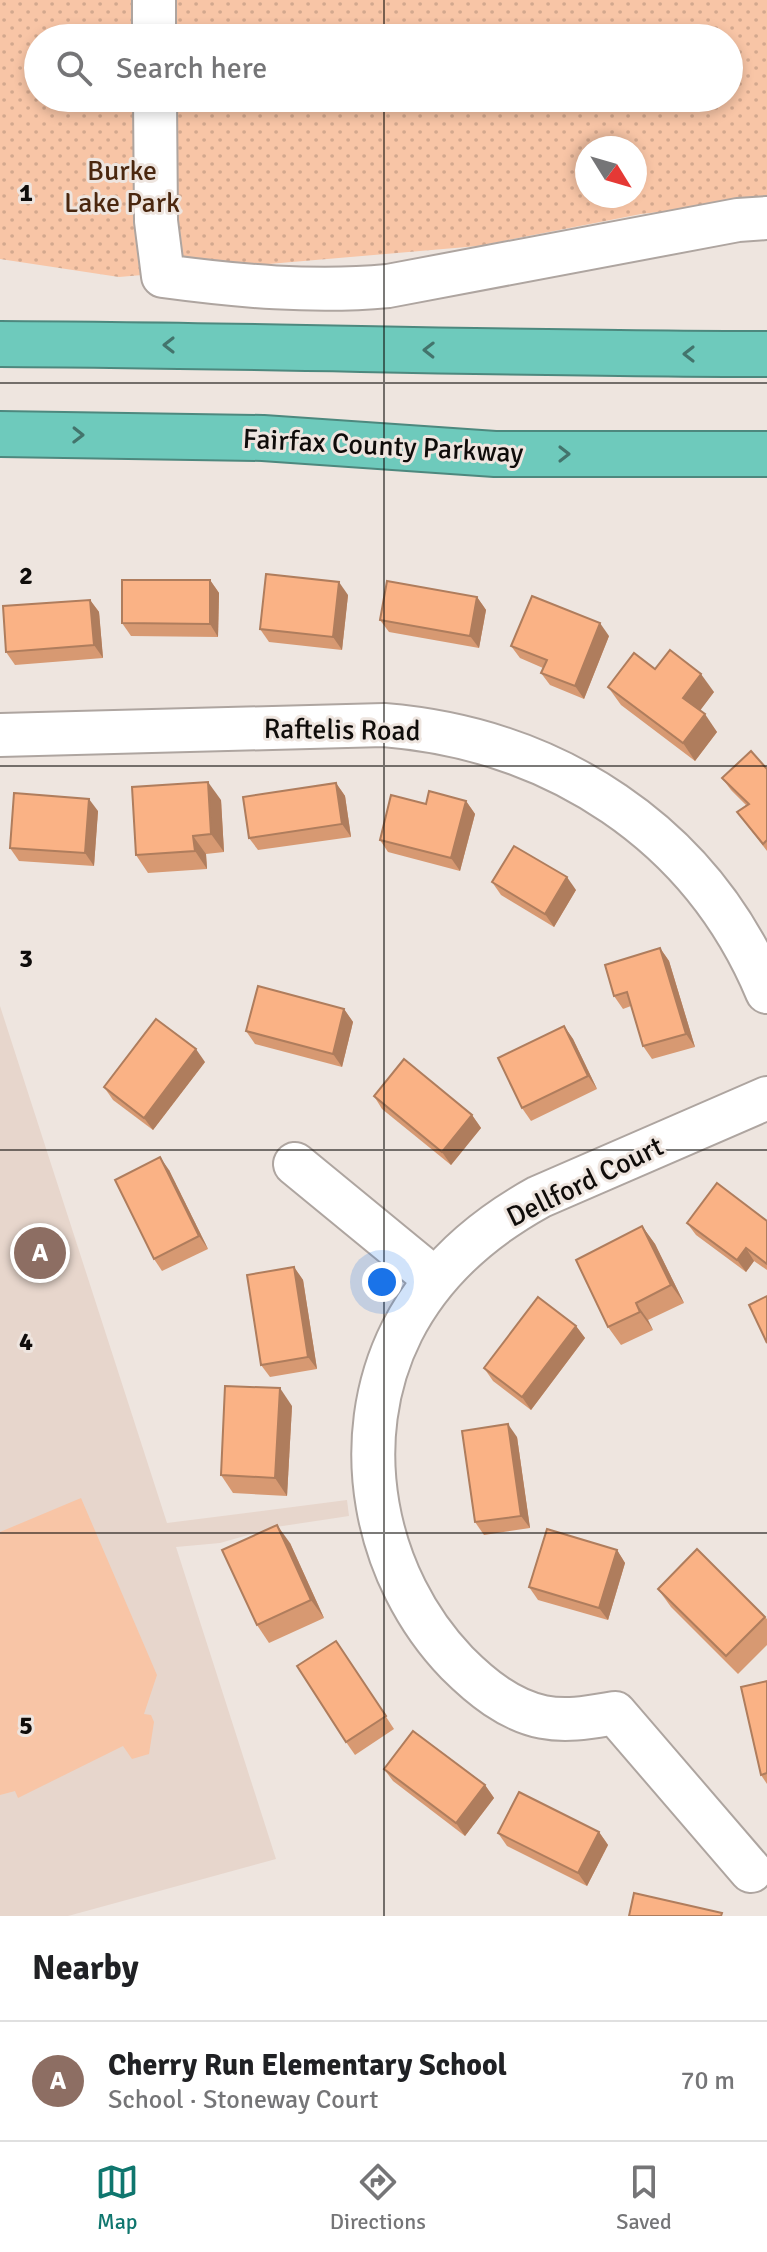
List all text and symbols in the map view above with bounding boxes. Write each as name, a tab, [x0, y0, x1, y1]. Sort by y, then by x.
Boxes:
search box	[24, 24, 743, 112]
icon: search	[52, 46, 96, 90]
text: Search here	[116, 50, 267, 87]
north arrow	[575, 136, 647, 208]
park label: Burke Lake Park	[64, 154, 180, 220]
text: 1	[19, 177, 33, 209]
one-way arrow	[162, 336, 175, 354]
one-way arrow	[422, 342, 435, 359]
one-way arrow	[682, 345, 695, 363]
street label: Fairfax County Parkway	[242, 422, 524, 470]
one-way arrow	[72, 426, 85, 444]
one-way arrow	[558, 445, 571, 463]
text: 2	[19, 560, 33, 592]
street label: Raftelis Road	[263, 712, 421, 748]
text: 3	[19, 943, 33, 975]
street label: Dellford Court	[501, 1129, 669, 1235]
pin: A	[14, 1223, 66, 1283]
your location	[362, 1262, 402, 1302]
text: 4	[19, 1326, 33, 1358]
text: 5	[19, 1710, 33, 1742]
text: Nearby	[32, 1947, 139, 1989]
text: Cherry Run Elementary School	[108, 2047, 507, 2084]
text: A	[50, 2065, 66, 2097]
text: 70 m	[680, 2065, 735, 2097]
text: School · Stoneway Court	[108, 2084, 378, 2116]
tab: Map	[95, 2160, 139, 2235]
tab: Directions	[330, 2160, 426, 2235]
tab: Saved	[616, 2160, 672, 2235]

